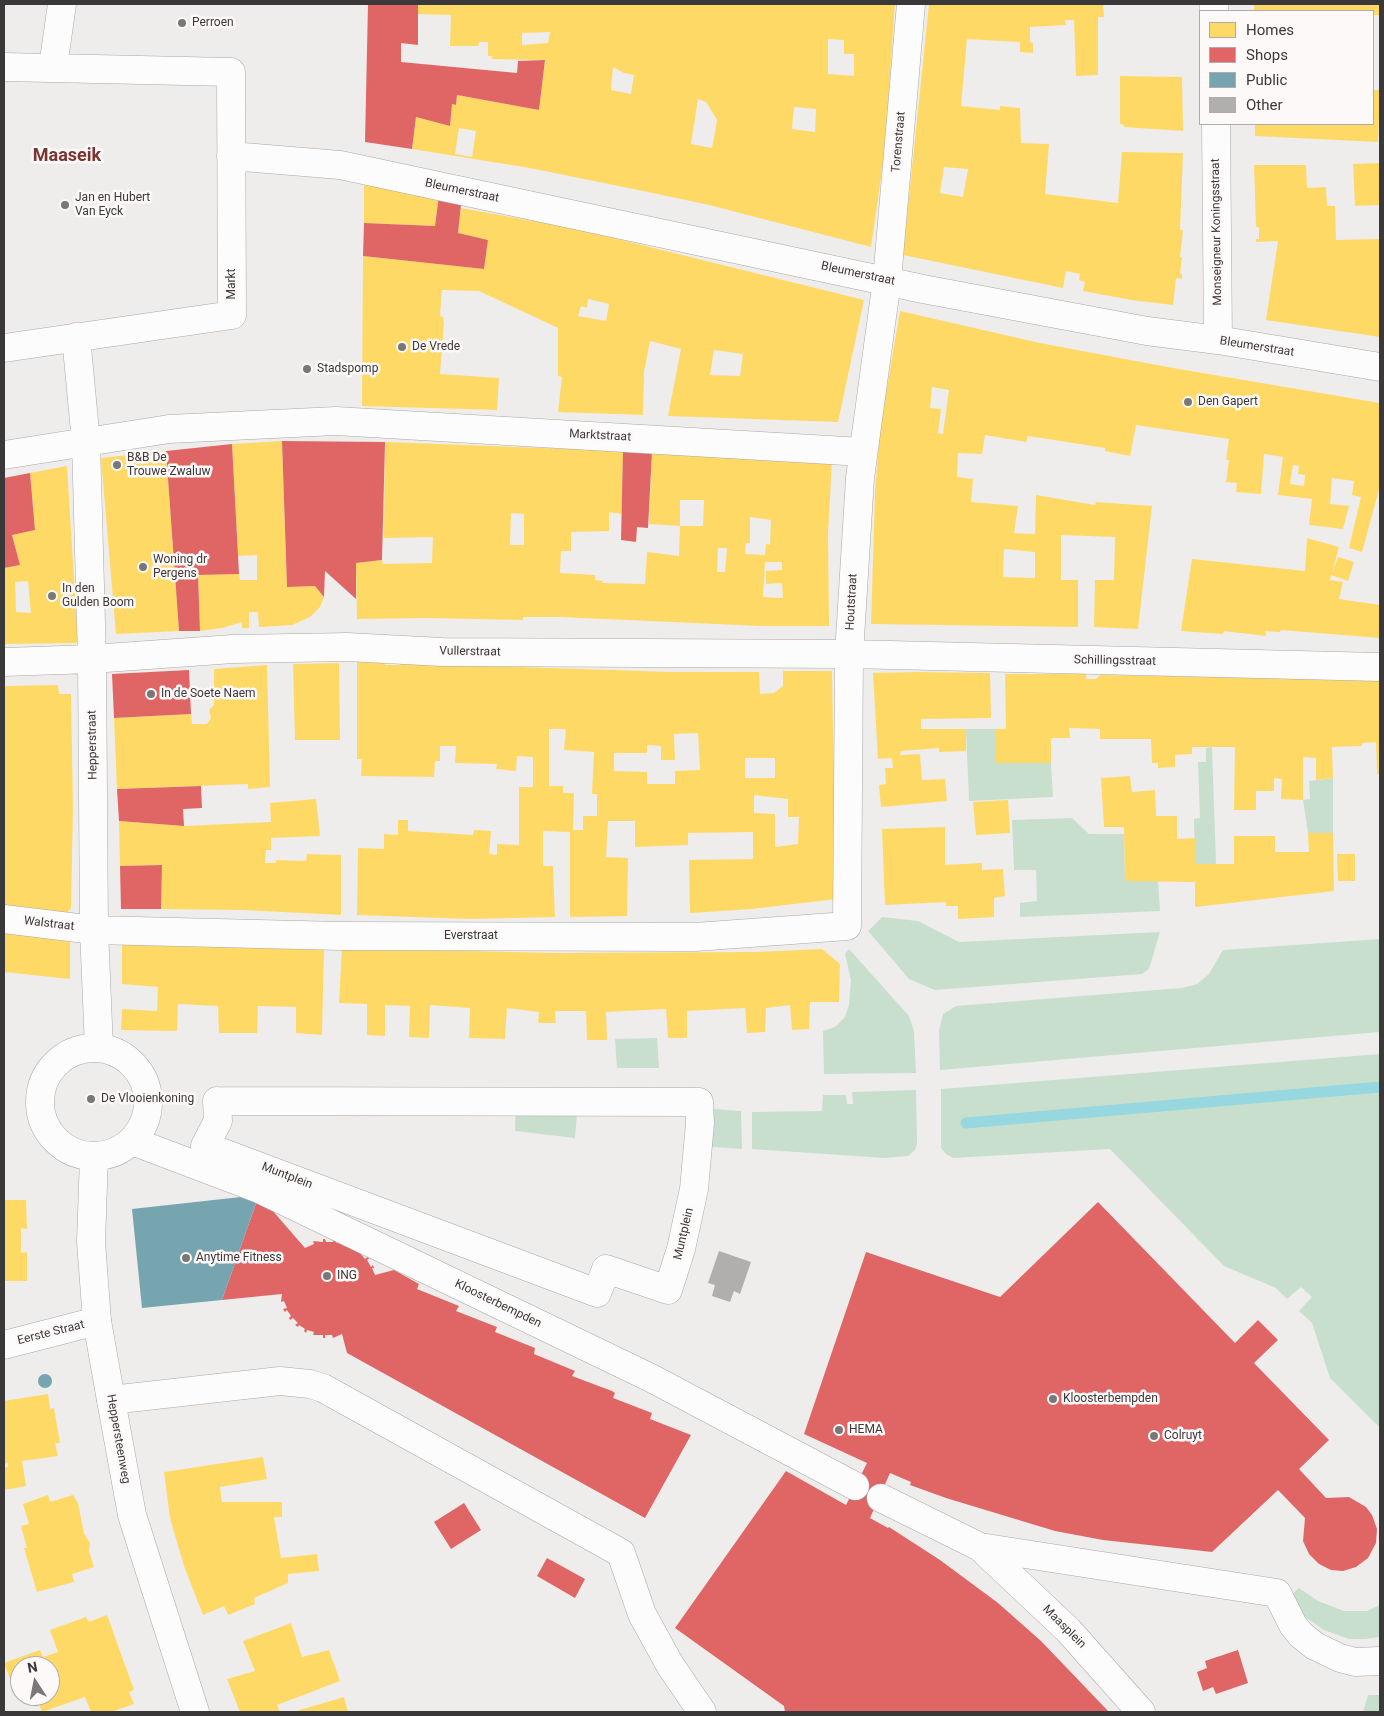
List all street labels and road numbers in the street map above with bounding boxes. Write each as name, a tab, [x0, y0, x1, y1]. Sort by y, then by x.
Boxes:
street label: Torenstraat	[889, 111, 909, 173]
street label: Monseigneur Koningsstraat	[1209, 158, 1225, 306]
street label: Bleumerstraat	[424, 176, 500, 206]
street label: Bleumerstraat	[820, 259, 896, 289]
street label: Markt	[225, 268, 239, 300]
street label: Bleumerstraat	[1219, 334, 1295, 360]
street label: Marktstraat	[569, 427, 631, 445]
street label: Houtstraat	[843, 573, 861, 631]
street label: Vullerstraat	[439, 644, 501, 660]
street label: Schillingsstraat	[1074, 653, 1156, 669]
street label: Hepperstraat	[85, 710, 101, 780]
street label: Walstraat	[23, 914, 75, 934]
street label: Everstraat	[444, 929, 498, 943]
street label: Muntplein	[260, 1160, 314, 1192]
street label: Muntplein	[671, 1206, 697, 1262]
street label: Kloosterbempden	[452, 1277, 544, 1331]
street label: Eerste Straat	[16, 1318, 86, 1348]
street label: Heppersteenweg	[103, 1393, 133, 1485]
street label: Maasplein	[1039, 1602, 1089, 1652]

